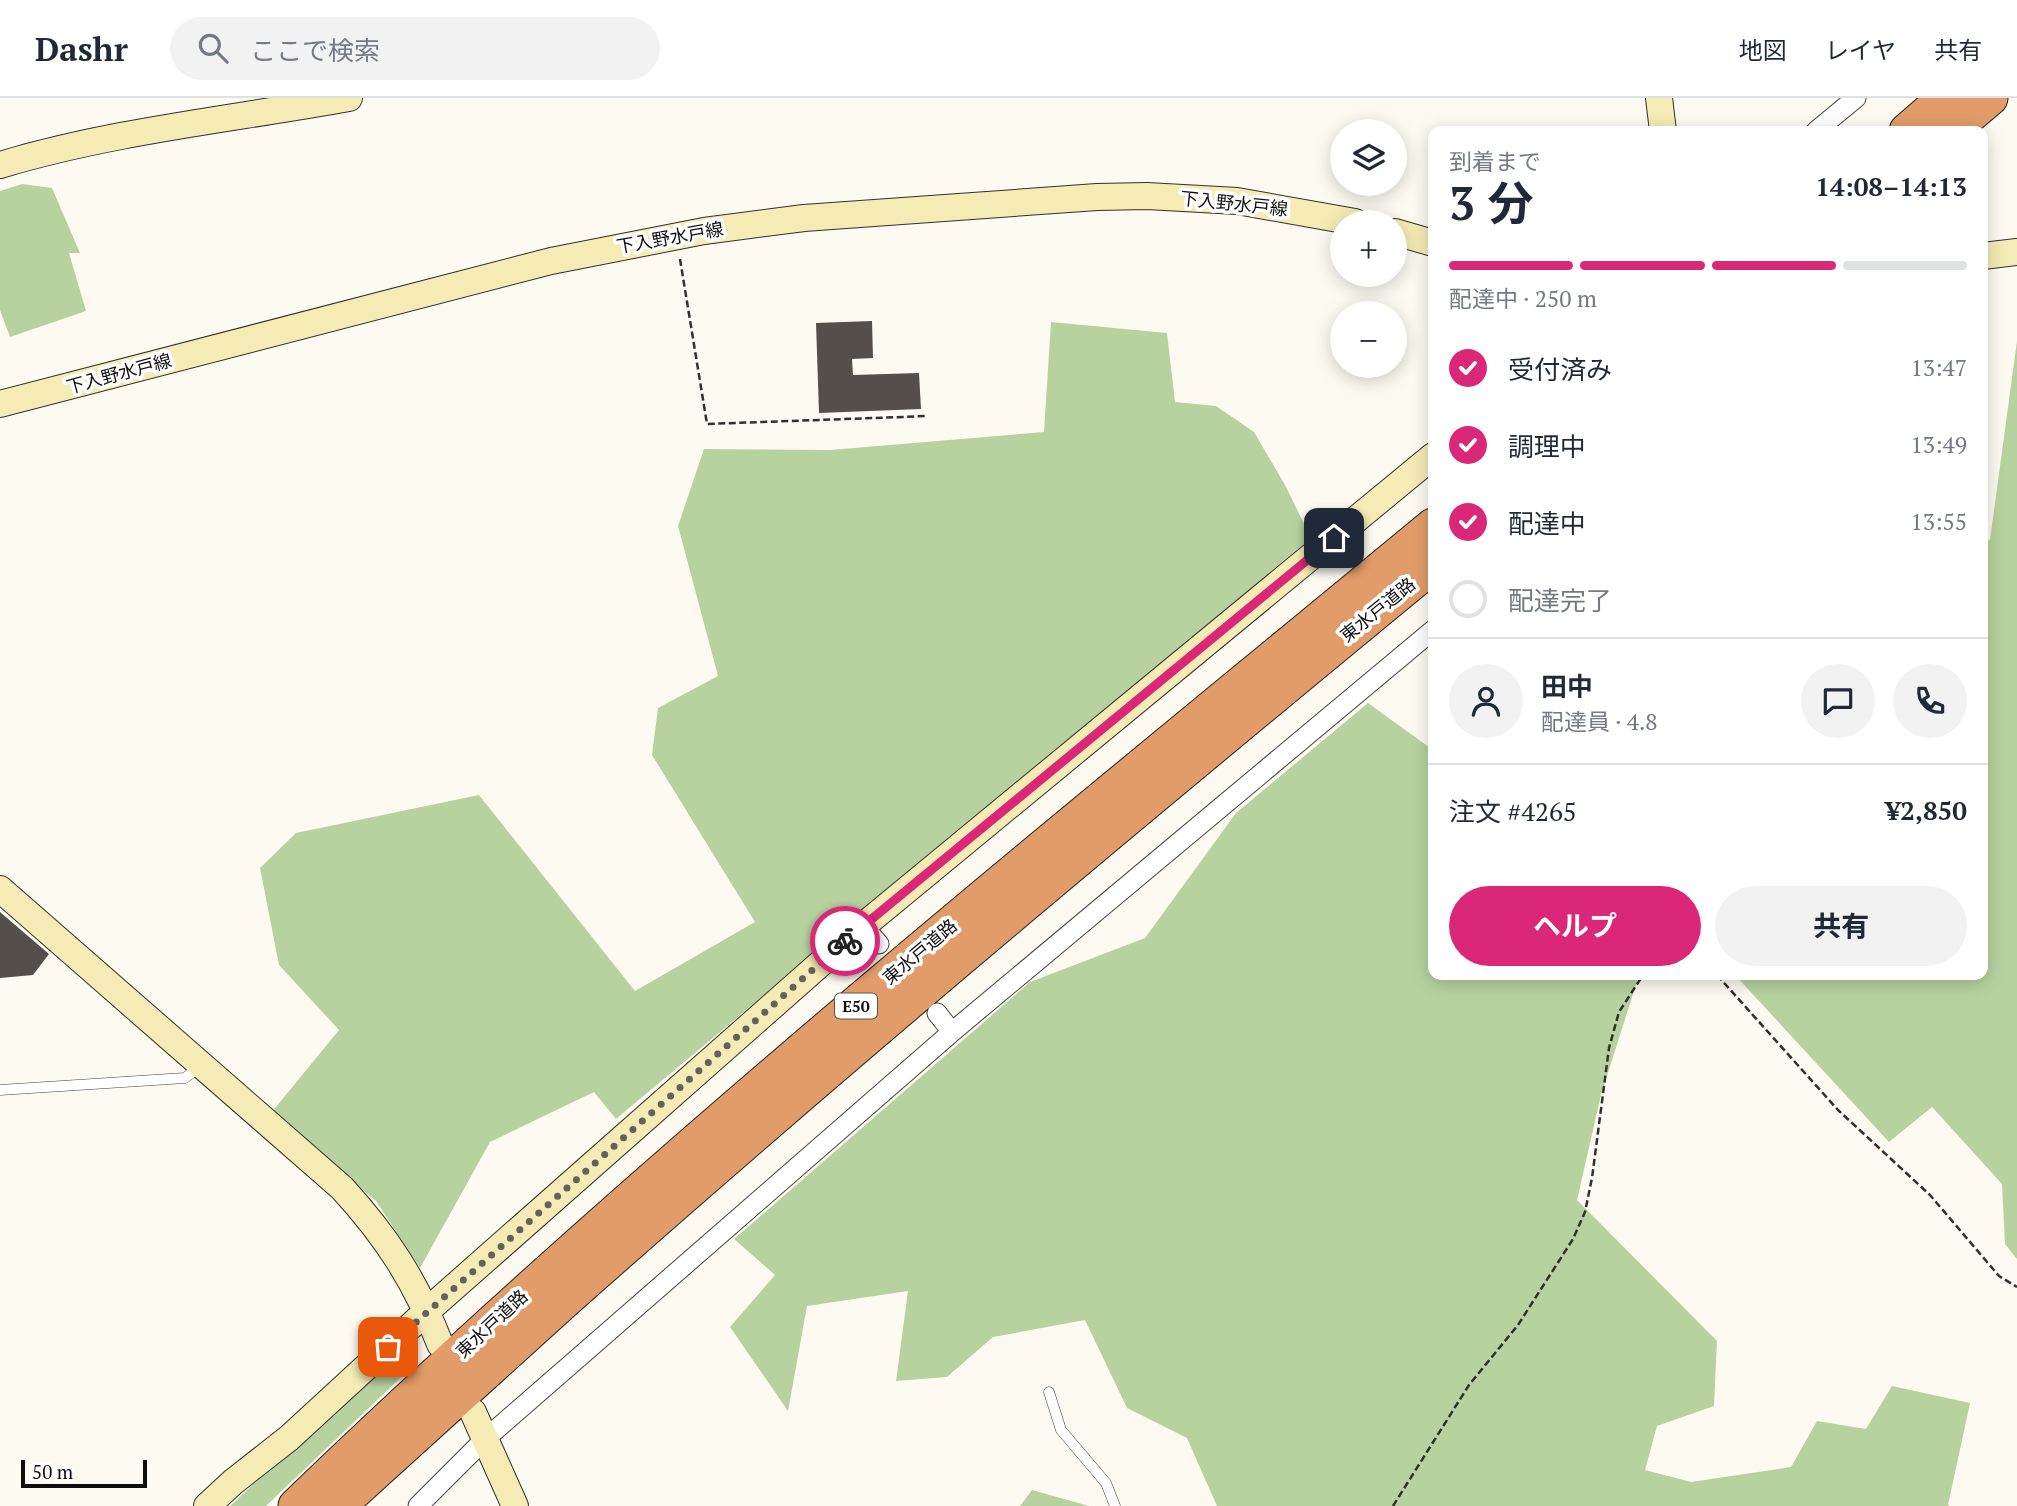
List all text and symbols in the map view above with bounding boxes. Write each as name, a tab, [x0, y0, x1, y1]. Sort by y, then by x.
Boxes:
search box	[170, 17, 660, 80]
text: Dashr	[35, 27, 128, 70]
icon: search	[194, 29, 232, 67]
text: ここで検索	[250, 33, 380, 67]
text: 地図	[1739, 34, 1787, 66]
text: レイヤ	[1825, 34, 1896, 66]
text: 共有	[1934, 34, 1982, 66]
map controls	[1330, 119, 1407, 378]
button: layers	[1330, 119, 1407, 196]
text: 到着まで	[1449, 146, 1541, 177]
text: 14:08–14:13	[1815, 169, 1967, 203]
text: 3 分	[1449, 172, 1533, 233]
street label: 下入野水戸線	[1179, 185, 1289, 221]
button: +	[1330, 210, 1407, 287]
street label: 下入野水戸線	[615, 216, 725, 258]
text: 配達中 · 250 m	[1449, 283, 1597, 314]
button: −	[1330, 301, 1407, 378]
street label: 下入野水戸線	[63, 347, 174, 399]
icon: check	[1449, 349, 1487, 387]
text: 受付済み	[1508, 352, 1612, 386]
text: 13:47	[1910, 352, 1967, 383]
icon: check	[1449, 426, 1487, 464]
text: 調理中	[1508, 429, 1586, 463]
text: 13:49	[1910, 429, 1967, 460]
icon: check	[1449, 503, 1487, 541]
text: 配達中	[1508, 506, 1586, 540]
text: 13:55	[1910, 506, 1967, 537]
pin	[1304, 508, 1364, 568]
icon: home	[1315, 519, 1353, 557]
street label: 東水戸道路	[1335, 572, 1420, 647]
text: 配達完了	[1508, 583, 1612, 617]
button: person	[1449, 664, 1523, 738]
button: chat	[1801, 664, 1875, 738]
button: phone	[1893, 664, 1967, 738]
text: 田中	[1541, 669, 1593, 703]
text: 配達員 · 4.8	[1541, 706, 1658, 737]
text: ¥2,850	[1886, 793, 1967, 827]
text: 注文 #4265	[1449, 794, 1577, 828]
button: ヘルプ	[1449, 886, 1701, 966]
button: 共有	[1715, 886, 1967, 966]
courier	[810, 906, 880, 976]
street label: 東水戸道路	[877, 913, 962, 989]
icon: bike	[826, 922, 864, 960]
road number: E50	[835, 994, 877, 1018]
street label: 東水戸道路	[450, 1284, 532, 1363]
pin	[358, 1317, 418, 1377]
icon: bag	[369, 1328, 407, 1366]
scale bar	[21, 1457, 147, 1489]
text: 50 m	[32, 1459, 73, 1484]

